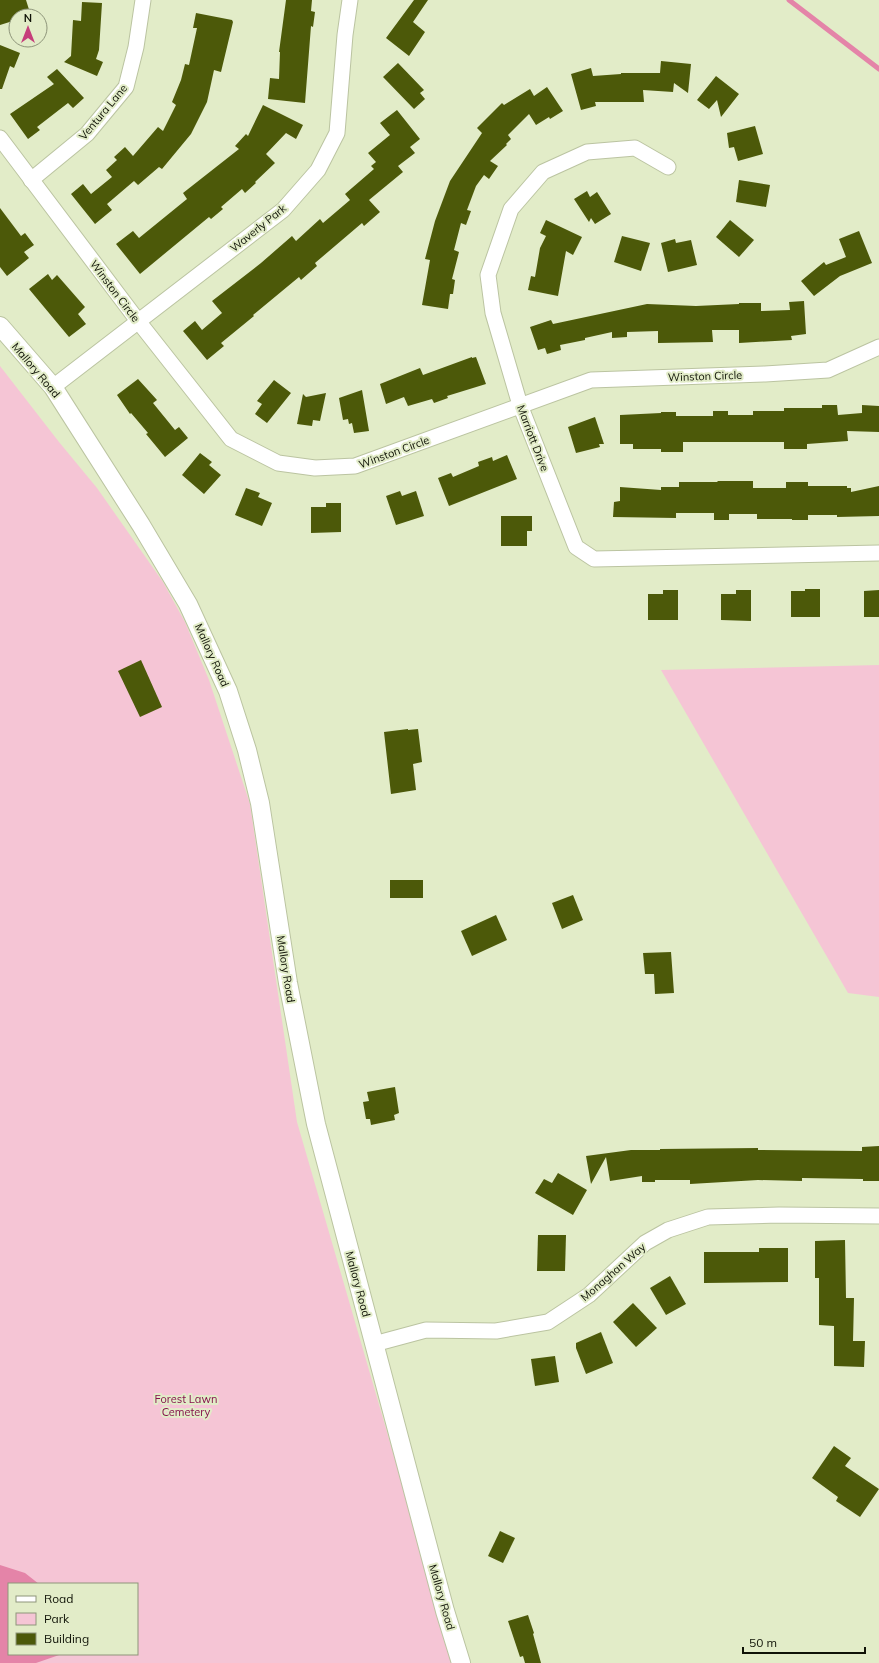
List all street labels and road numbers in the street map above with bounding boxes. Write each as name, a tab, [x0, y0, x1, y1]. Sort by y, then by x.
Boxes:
street label: Ventura Lane	[76, 81, 130, 143]
street label: Waverly Park	[227, 201, 289, 255]
street label: Winston Circle	[87, 257, 143, 325]
street label: Mallory Road	[9, 340, 63, 400]
street label: Winston Circle	[668, 368, 742, 384]
street label: Marriott Drive	[514, 403, 552, 473]
street label: Winston Circle	[357, 433, 431, 471]
street label: Mallory Road	[192, 621, 232, 689]
street label: Mallory Road	[274, 935, 298, 1003]
street label: Monaghan Way	[578, 1240, 649, 1304]
street label: Mallory Road	[342, 1250, 374, 1318]
street label: Mallory Road	[426, 1563, 458, 1631]

